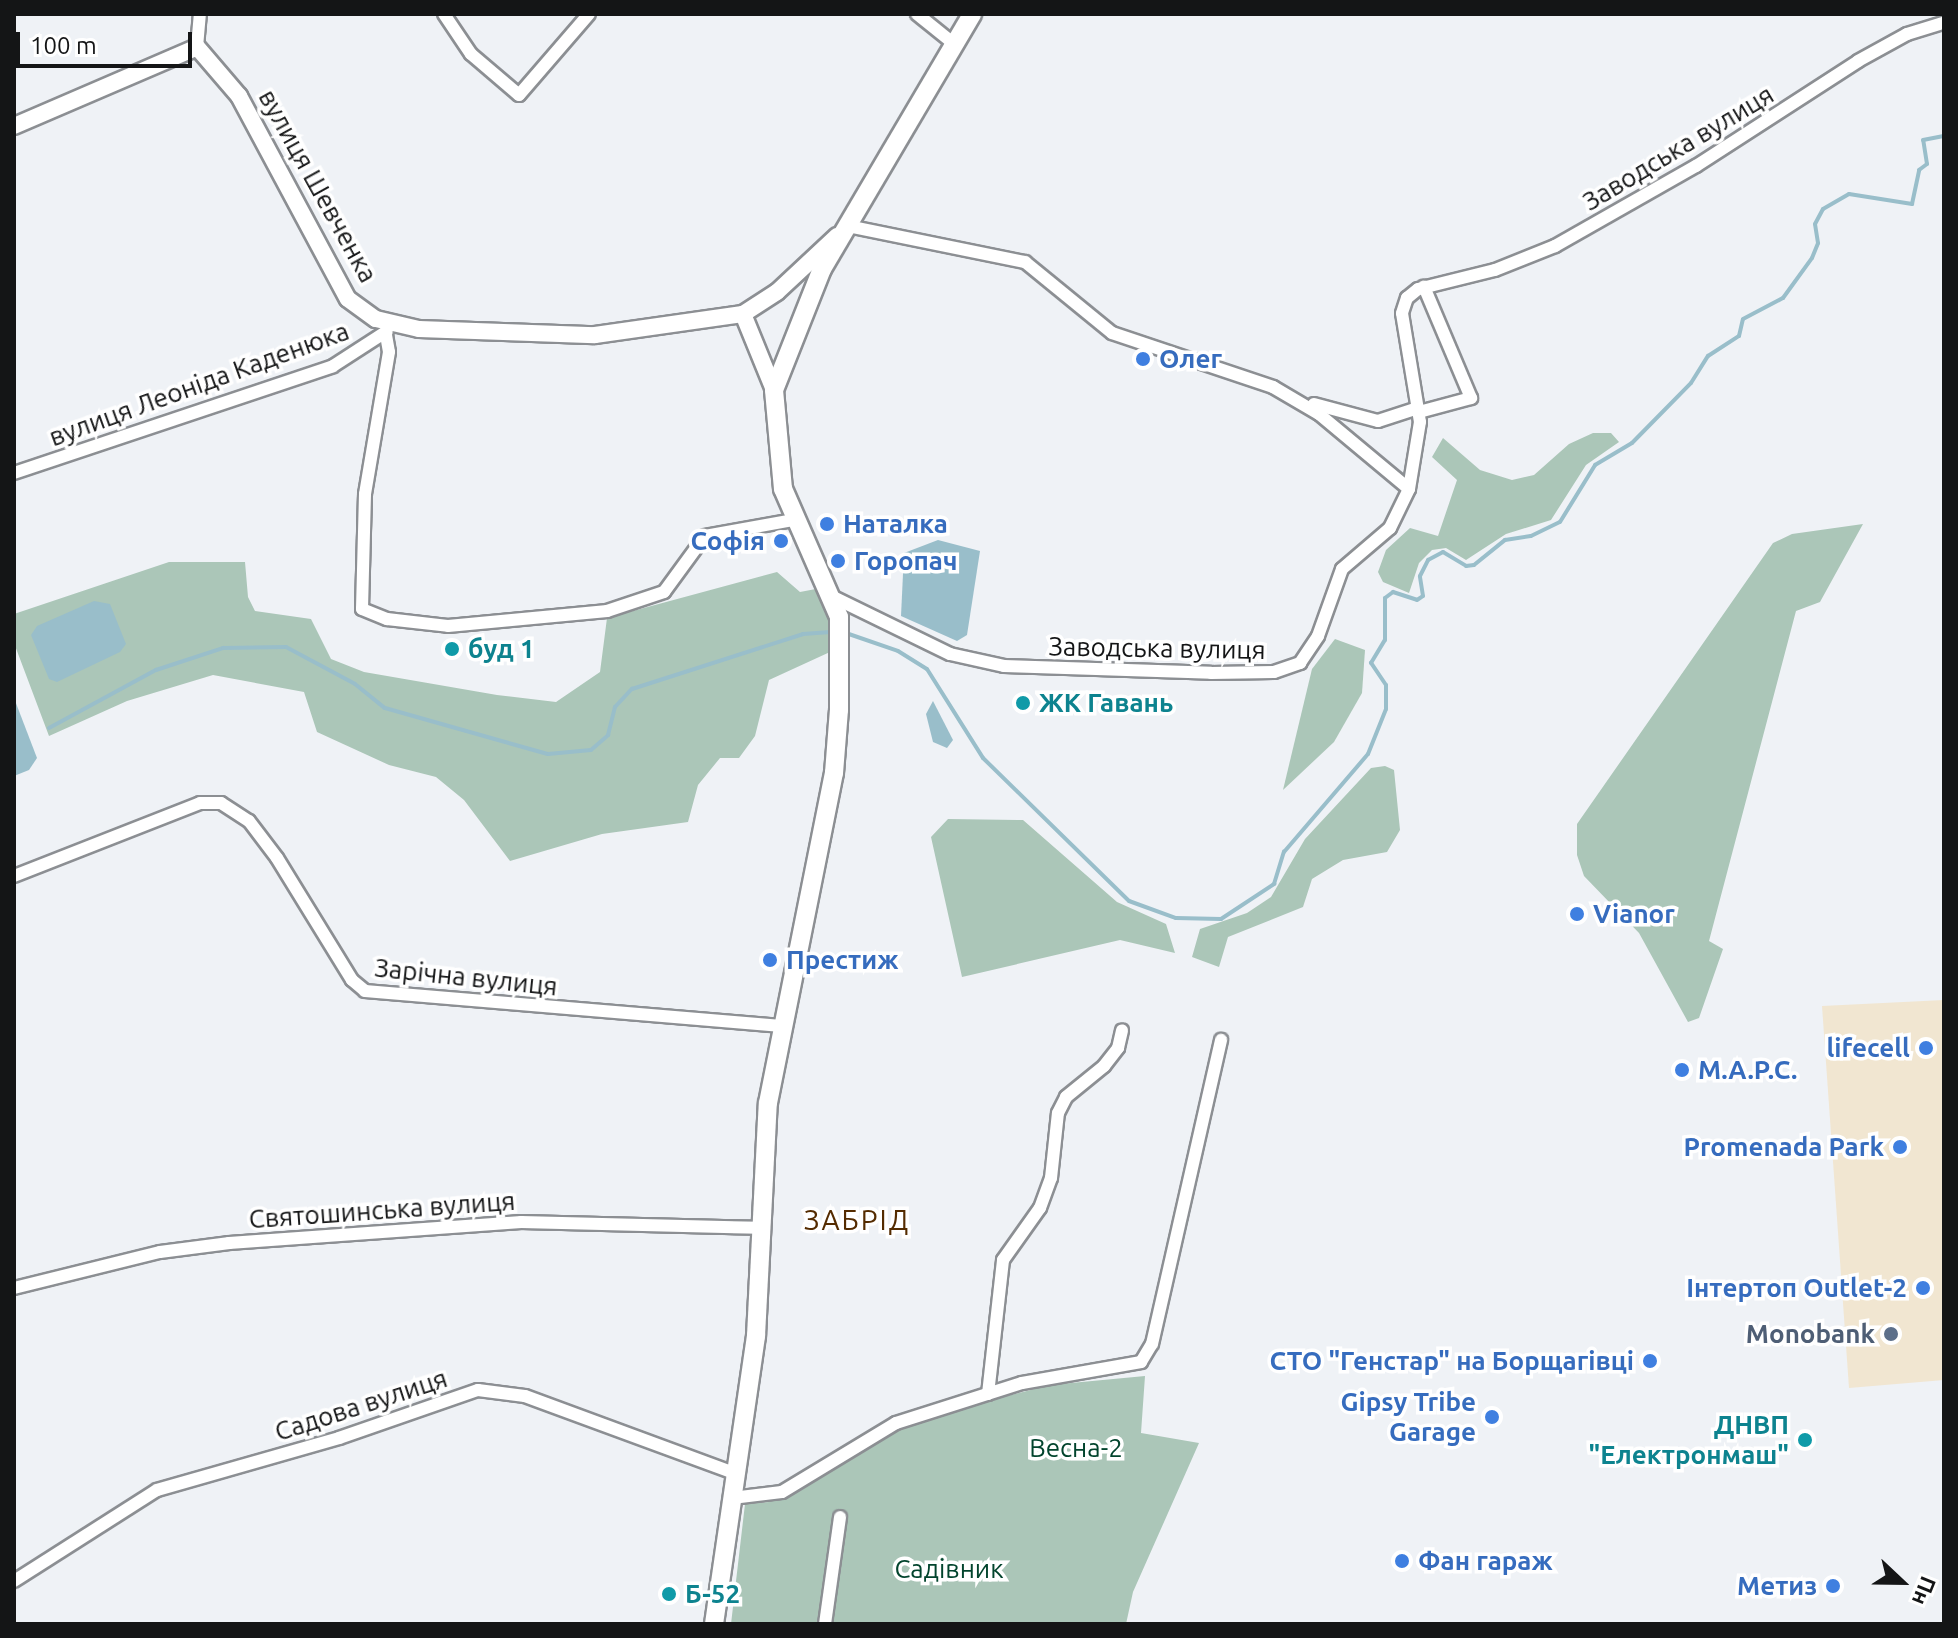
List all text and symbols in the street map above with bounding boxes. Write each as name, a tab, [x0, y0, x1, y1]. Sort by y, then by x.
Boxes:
scale bar	[20, 16, 196, 66]
text: 100 m	[30, 32, 97, 59]
street label: Заводська вулиця	[1577, 79, 1779, 217]
street label: вулиця Шевченка	[252, 84, 384, 288]
street label: вулиця Леоніда Каденюка	[45, 315, 353, 453]
place label: Олег	[1159, 343, 1222, 375]
marker: Олег	[1134, 350, 1152, 368]
place label: Наталка	[843, 508, 948, 540]
marker: Наталка	[818, 515, 836, 533]
place label: Софія	[690, 525, 765, 557]
marker: Софія	[772, 532, 790, 550]
place label: Горопач	[854, 545, 957, 577]
marker: Горопач	[829, 552, 847, 570]
street label: Заводська вулиця	[1048, 631, 1266, 665]
place label: буд 1	[468, 633, 535, 665]
marker: буд 1	[443, 640, 461, 658]
place label: ЖК Гавань	[1039, 687, 1173, 719]
marker: ЖК Гавань	[1014, 694, 1032, 712]
place label: Vianor	[1593, 898, 1675, 930]
marker: Vianor	[1568, 905, 1586, 923]
place label: Престиж	[786, 944, 899, 976]
marker: Престиж	[761, 951, 779, 969]
street label: Зарічна вулиця	[373, 952, 559, 1002]
place label: lifecell	[1826, 1032, 1910, 1064]
marker: lifecell	[1917, 1039, 1935, 1057]
place label: М.А.Р.С.	[1698, 1054, 1797, 1086]
marker: М.А.Р.С.	[1673, 1061, 1691, 1079]
place label: Promenada Park	[1683, 1131, 1884, 1163]
marker: Promenada Park	[1891, 1138, 1909, 1156]
street label: Святошинська вулиця	[248, 1185, 516, 1235]
district label: ЗАБРІД	[804, 1203, 910, 1237]
place label: Інтертоп Outlet-2	[1686, 1272, 1907, 1304]
marker: Інтертоп Outlet-2	[1914, 1279, 1932, 1297]
place label: Monobank	[1746, 1318, 1875, 1350]
marker: Monobank	[1882, 1325, 1900, 1343]
place label: СТО "Генстар" на Борщагівці	[1270, 1345, 1634, 1377]
marker: СТО "Генстар" на Борщагівці	[1641, 1352, 1659, 1370]
street label: Садова вулиця	[271, 1362, 451, 1448]
place label: Gipsy Tribe Garage	[1340, 1386, 1476, 1448]
marker: Gipsy Tribe Garage	[1483, 1408, 1501, 1426]
place label: ДНВП "Електронмаш"	[1589, 1409, 1789, 1470]
marker: ДНВП "Електронмаш"	[1796, 1431, 1814, 1449]
park label: Весна-2	[1029, 1432, 1123, 1464]
north arrow	[1862, 1542, 1942, 1622]
place label: Фан гараж	[1418, 1545, 1553, 1577]
marker: Фан гараж	[1393, 1552, 1411, 1570]
park label: Садівник	[894, 1553, 1004, 1585]
place label: Метиз	[1737, 1570, 1817, 1602]
text: Пн	[1908, 1573, 1942, 1609]
marker: Метиз	[1824, 1577, 1842, 1595]
place label: Б-52	[685, 1578, 740, 1610]
marker: Б-52	[660, 1585, 678, 1603]

